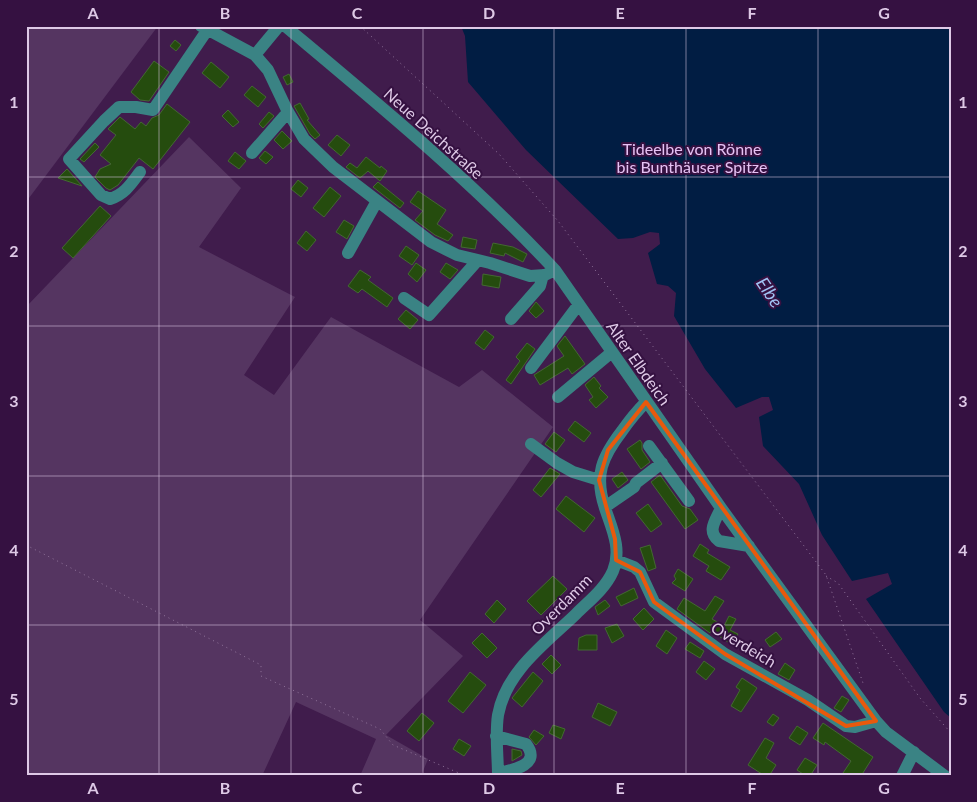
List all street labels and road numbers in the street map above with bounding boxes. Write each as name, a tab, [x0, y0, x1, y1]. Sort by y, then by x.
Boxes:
street label: Neue Deichstraße	[381, 84, 487, 182]
street label: Alter Elbdeich	[603, 317, 675, 409]
street label: Overdamm	[527, 570, 595, 638]
street label: Overdeich	[708, 617, 780, 671]

